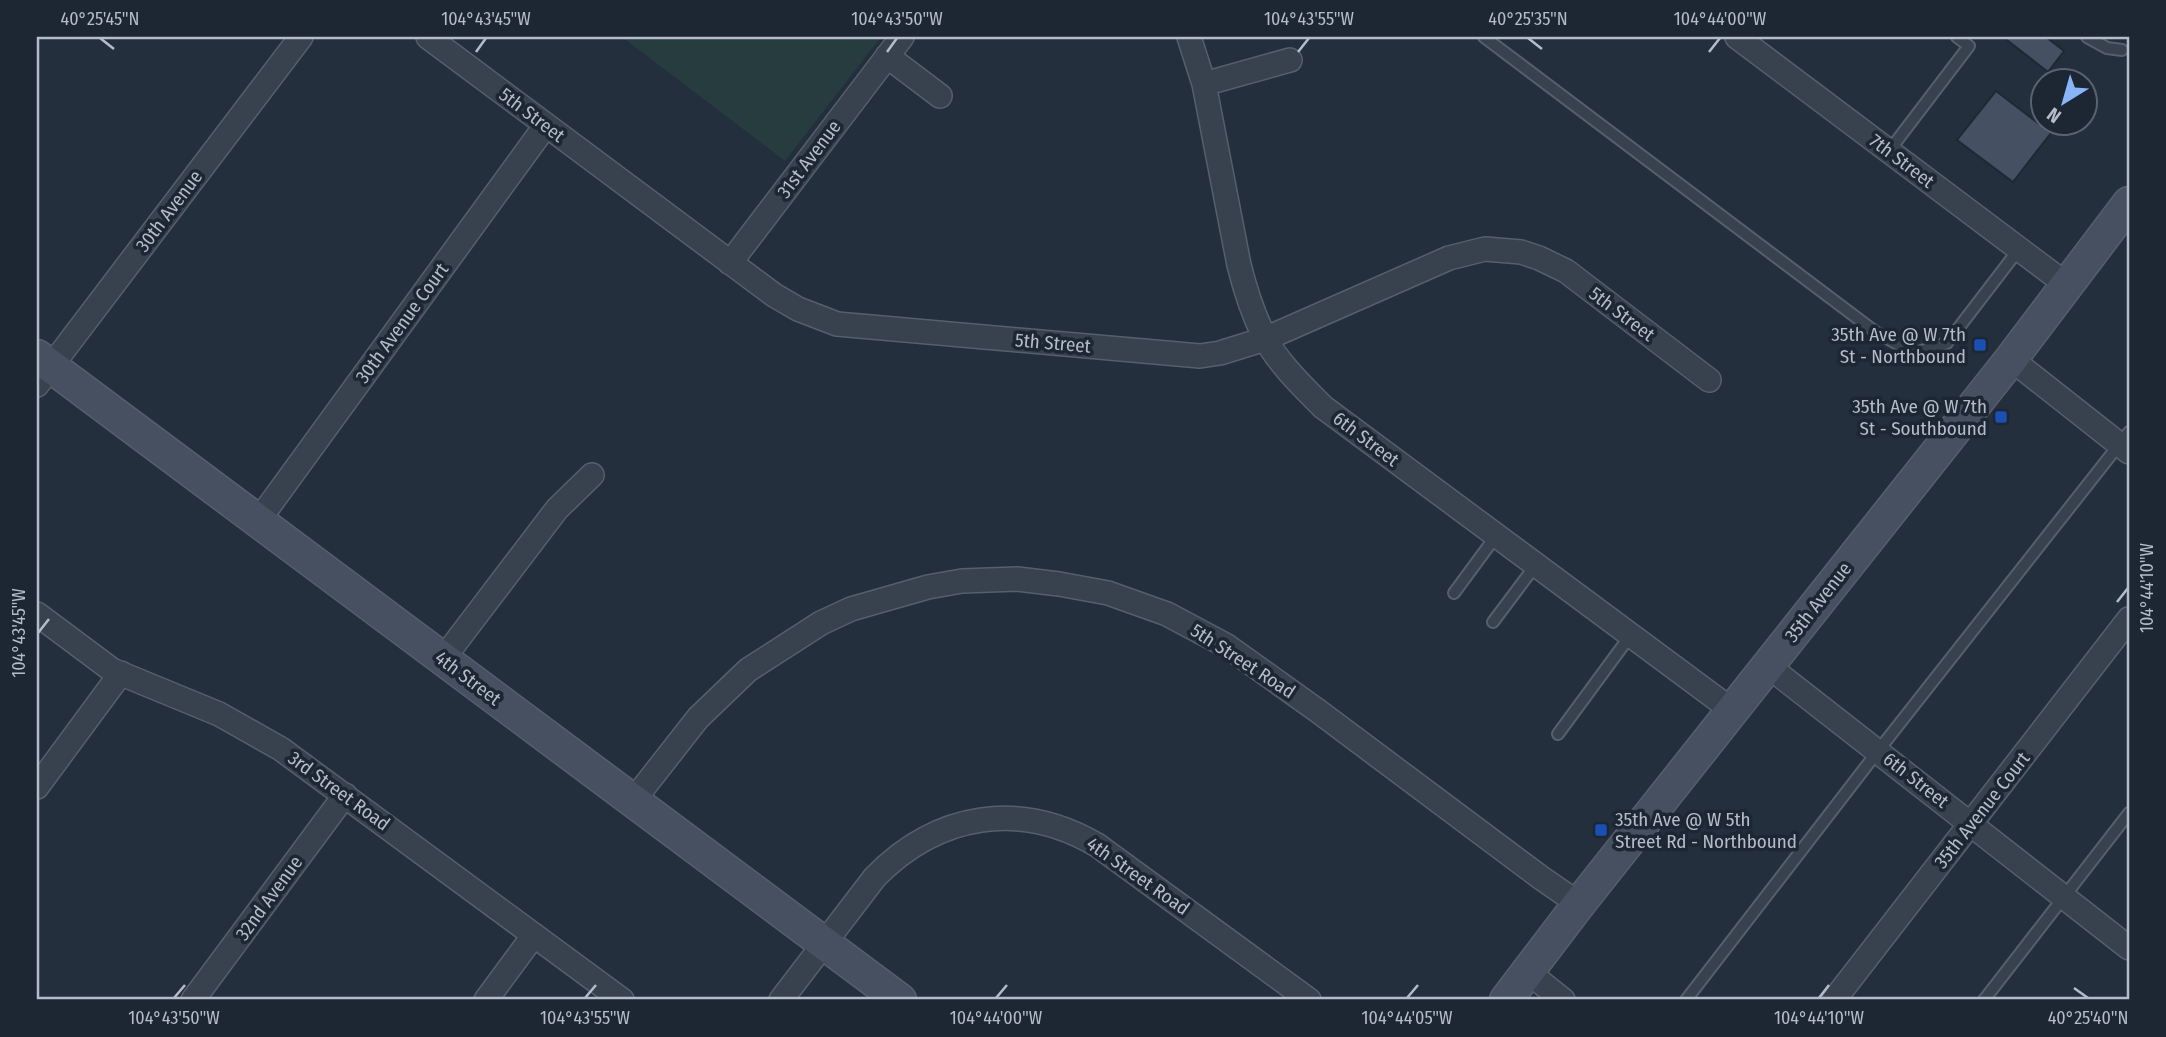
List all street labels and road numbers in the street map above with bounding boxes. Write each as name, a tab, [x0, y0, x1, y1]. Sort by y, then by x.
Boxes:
street label: 5th Street	[495, 83, 570, 148]
street label: 31st Avenue	[772, 116, 846, 202]
street label: 7th Street	[1865, 129, 1940, 193]
street label: 30th Avenue	[131, 166, 207, 256]
street label: 30th Avenue Court	[351, 258, 454, 388]
street label: 5th Street	[1585, 282, 1660, 347]
street label: 5th Street	[1014, 328, 1093, 358]
street label: 6th Street	[1328, 407, 1404, 472]
street label: 35th Avenue	[1780, 558, 1856, 646]
street label: 5th Street Road	[1186, 619, 1300, 703]
street label: 4th Street	[430, 646, 506, 711]
street label: 3rd Street Road	[284, 746, 394, 836]
street label: 6th Street	[1879, 747, 1954, 813]
street label: 35th Avenue Court	[1929, 747, 2035, 873]
street label: 4th Street Road	[1082, 832, 1194, 920]
street label: 32nd Avenue	[231, 851, 307, 945]

